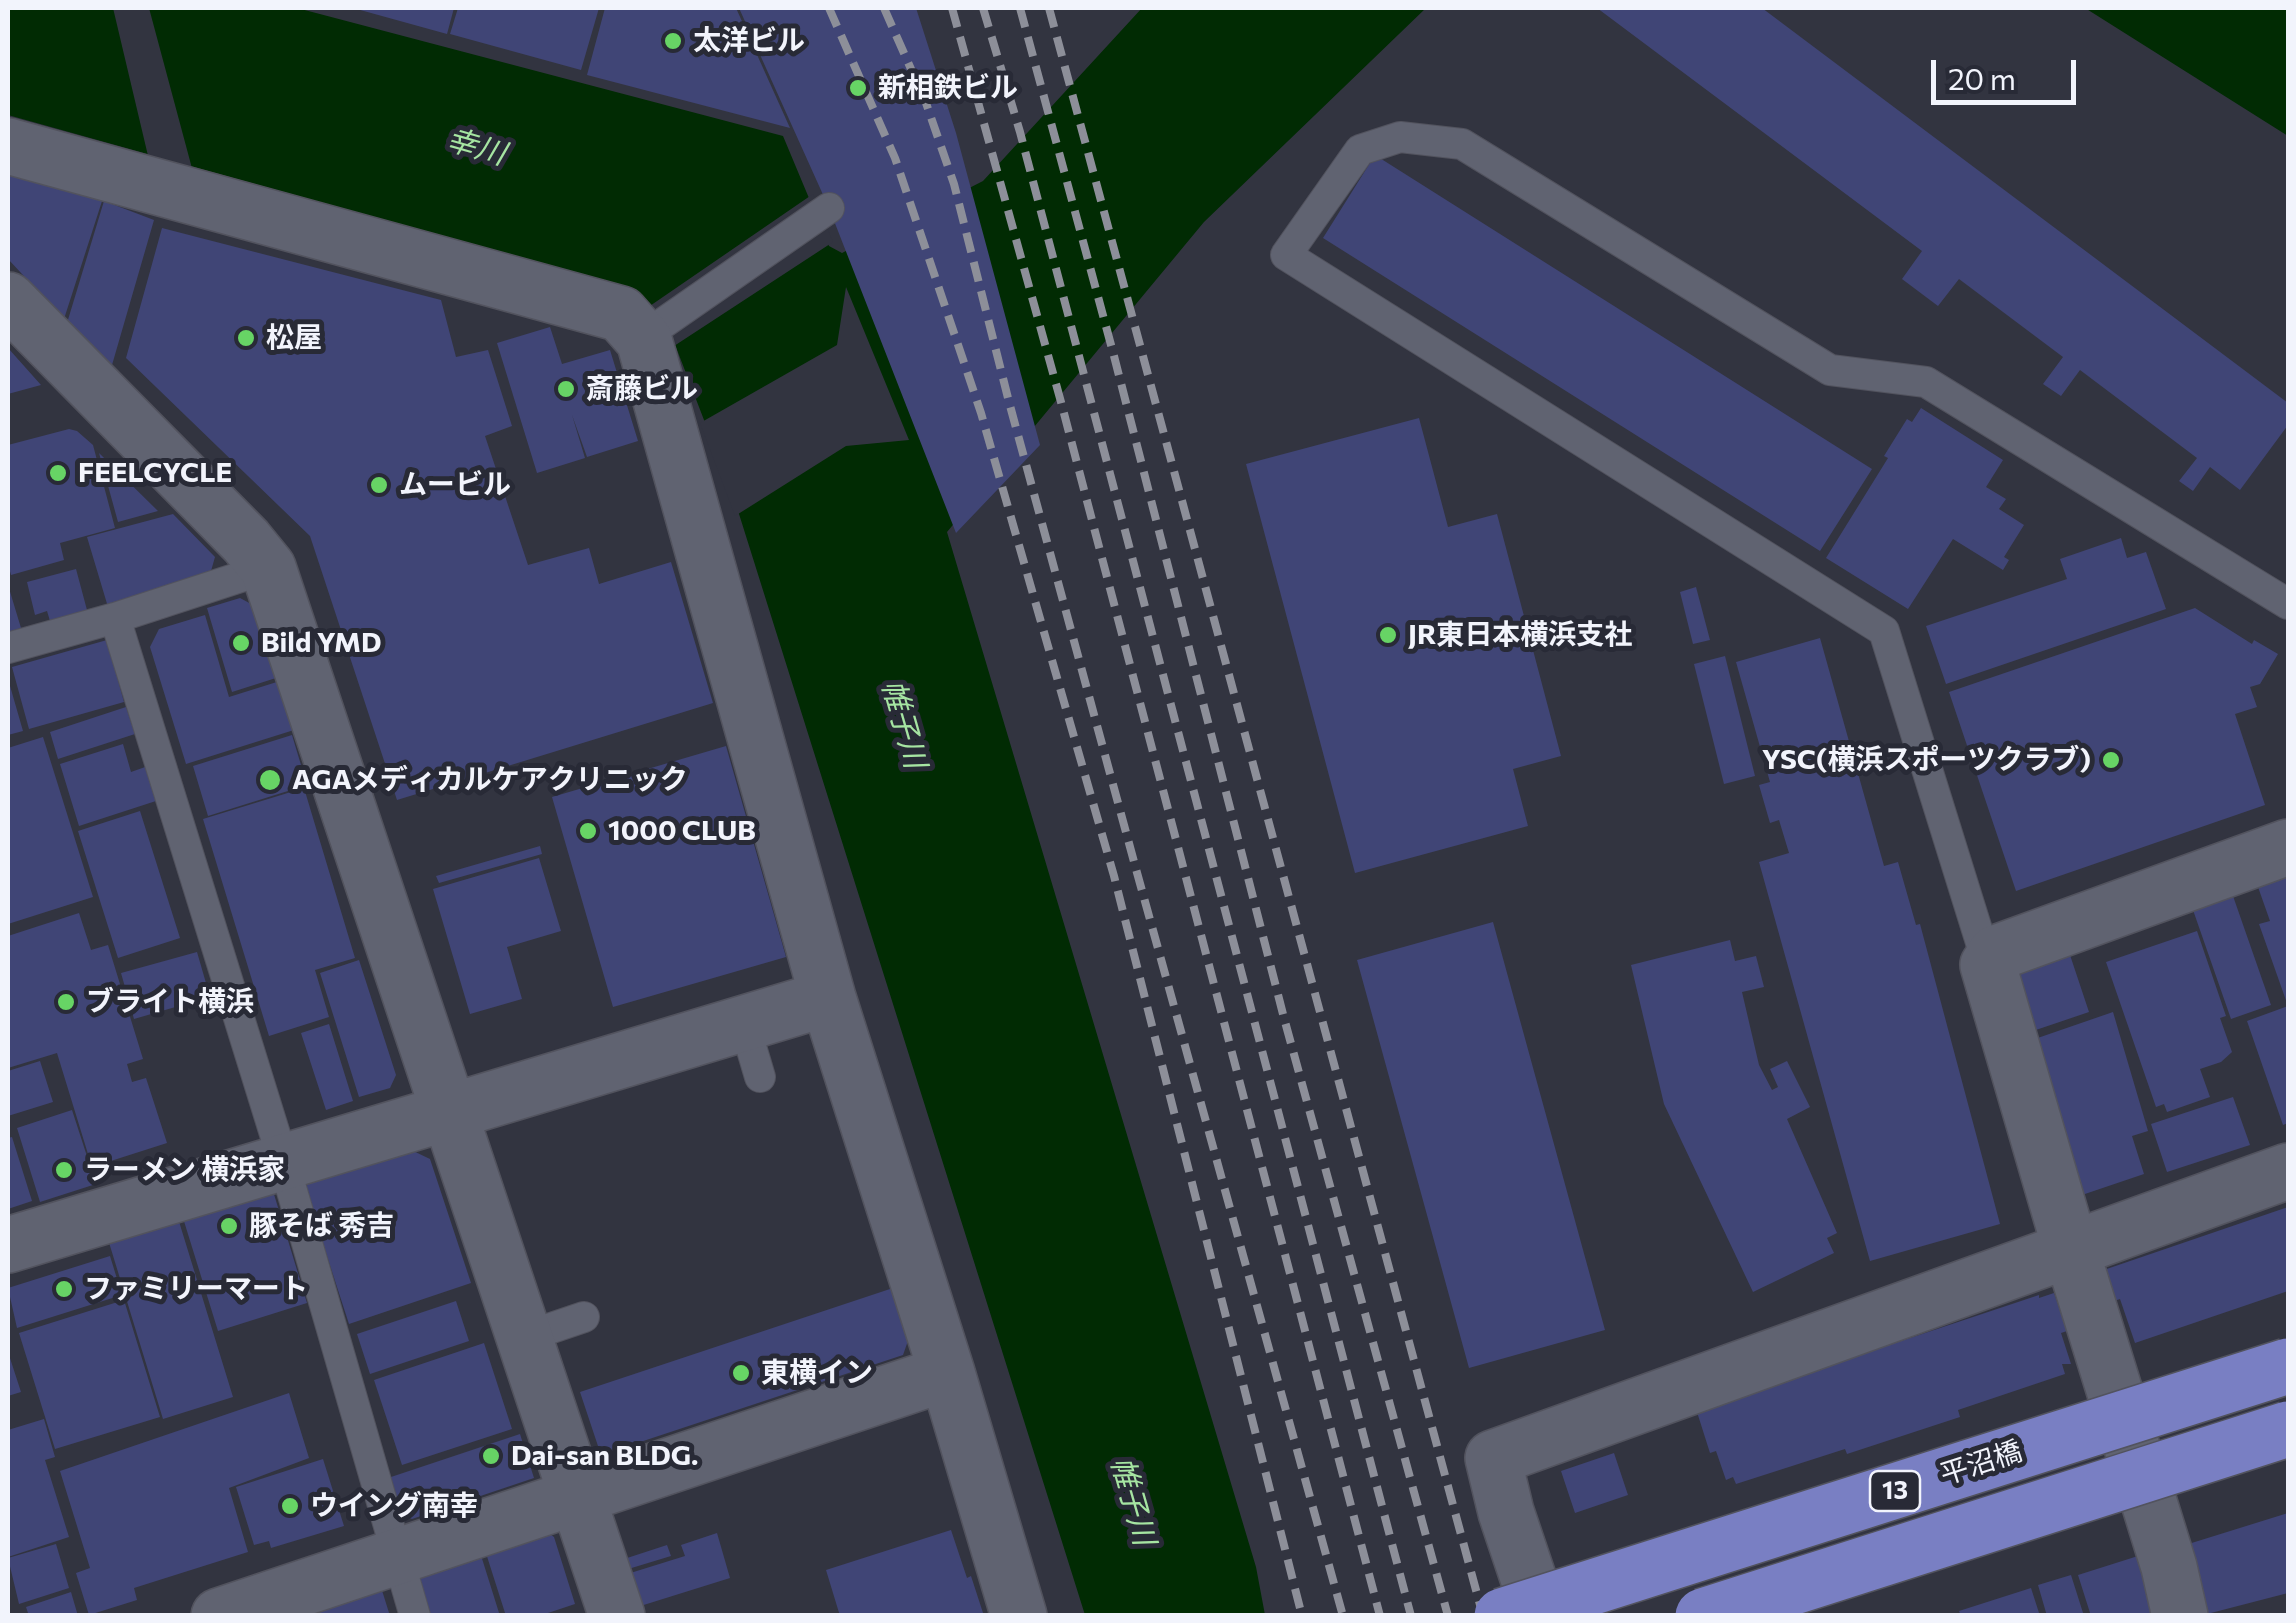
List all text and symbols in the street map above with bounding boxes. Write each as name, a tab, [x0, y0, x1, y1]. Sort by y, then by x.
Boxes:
place label: 太洋ビル	[693, 24, 805, 58]
marker: 太洋ビル	[662, 30, 684, 52]
scale bar	[1936, 40, 2081, 102]
text: 20 m	[1948, 59, 2016, 96]
place label: 新相鉄ビル	[878, 71, 1018, 105]
marker: 新相鉄ビル	[847, 77, 869, 99]
water label: 幸川	[442, 121, 510, 173]
place label: 松屋	[266, 321, 322, 355]
marker: 松屋	[235, 327, 257, 349]
place label: 斎藤ビル	[586, 372, 698, 406]
marker: 斎藤ビル	[555, 378, 577, 400]
place label: FEELCYCLE	[78, 456, 232, 490]
marker: FEELCYCLE	[47, 462, 69, 484]
place label: ムービル	[399, 468, 511, 502]
marker: ムービル	[368, 474, 390, 496]
place label: JR東日本横浜支社	[1408, 618, 1632, 652]
marker: JR東日本横浜支社	[1377, 624, 1399, 646]
place label: Bild YMD	[261, 626, 382, 660]
marker: Bild YMD	[230, 632, 252, 654]
water label: 帷子川	[874, 676, 934, 772]
place label: YSC(横浜スポーツクラブ)	[1762, 743, 2091, 777]
marker: YSC(横浜スポーツクラブ)	[2100, 749, 2122, 771]
place label: AGAメディカルケアクリニック	[292, 763, 688, 797]
marker: AGAメディカルケアクリニック	[257, 767, 283, 793]
place label: 1000 CLUB	[608, 814, 756, 848]
marker: 1000 CLUB	[577, 820, 599, 842]
place label: ブライト横浜	[86, 985, 254, 1019]
marker: ブライト横浜	[55, 991, 77, 1013]
place label: ラーメン 横浜家	[84, 1153, 285, 1187]
marker: ラーメン 横浜家	[53, 1159, 75, 1181]
place label: 豚そば 秀吉	[249, 1209, 394, 1243]
marker: 豚そば 秀吉	[218, 1215, 240, 1237]
place label: ファミリーマート	[84, 1272, 308, 1306]
marker: ファミリーマート	[53, 1278, 75, 1300]
place label: 東横イン	[761, 1356, 873, 1390]
marker: 東横イン	[730, 1362, 752, 1384]
street label: 平沼橋	[1936, 1434, 2026, 1492]
place label: Dai-san BLDG.	[511, 1439, 699, 1473]
marker: Dai-san BLDG.	[480, 1445, 502, 1467]
water label: 帷子川	[1103, 1453, 1163, 1549]
road number: 13	[1870, 1471, 1920, 1511]
place label: ウイング南幸	[310, 1489, 478, 1523]
marker: ウイング南幸	[279, 1495, 301, 1517]

